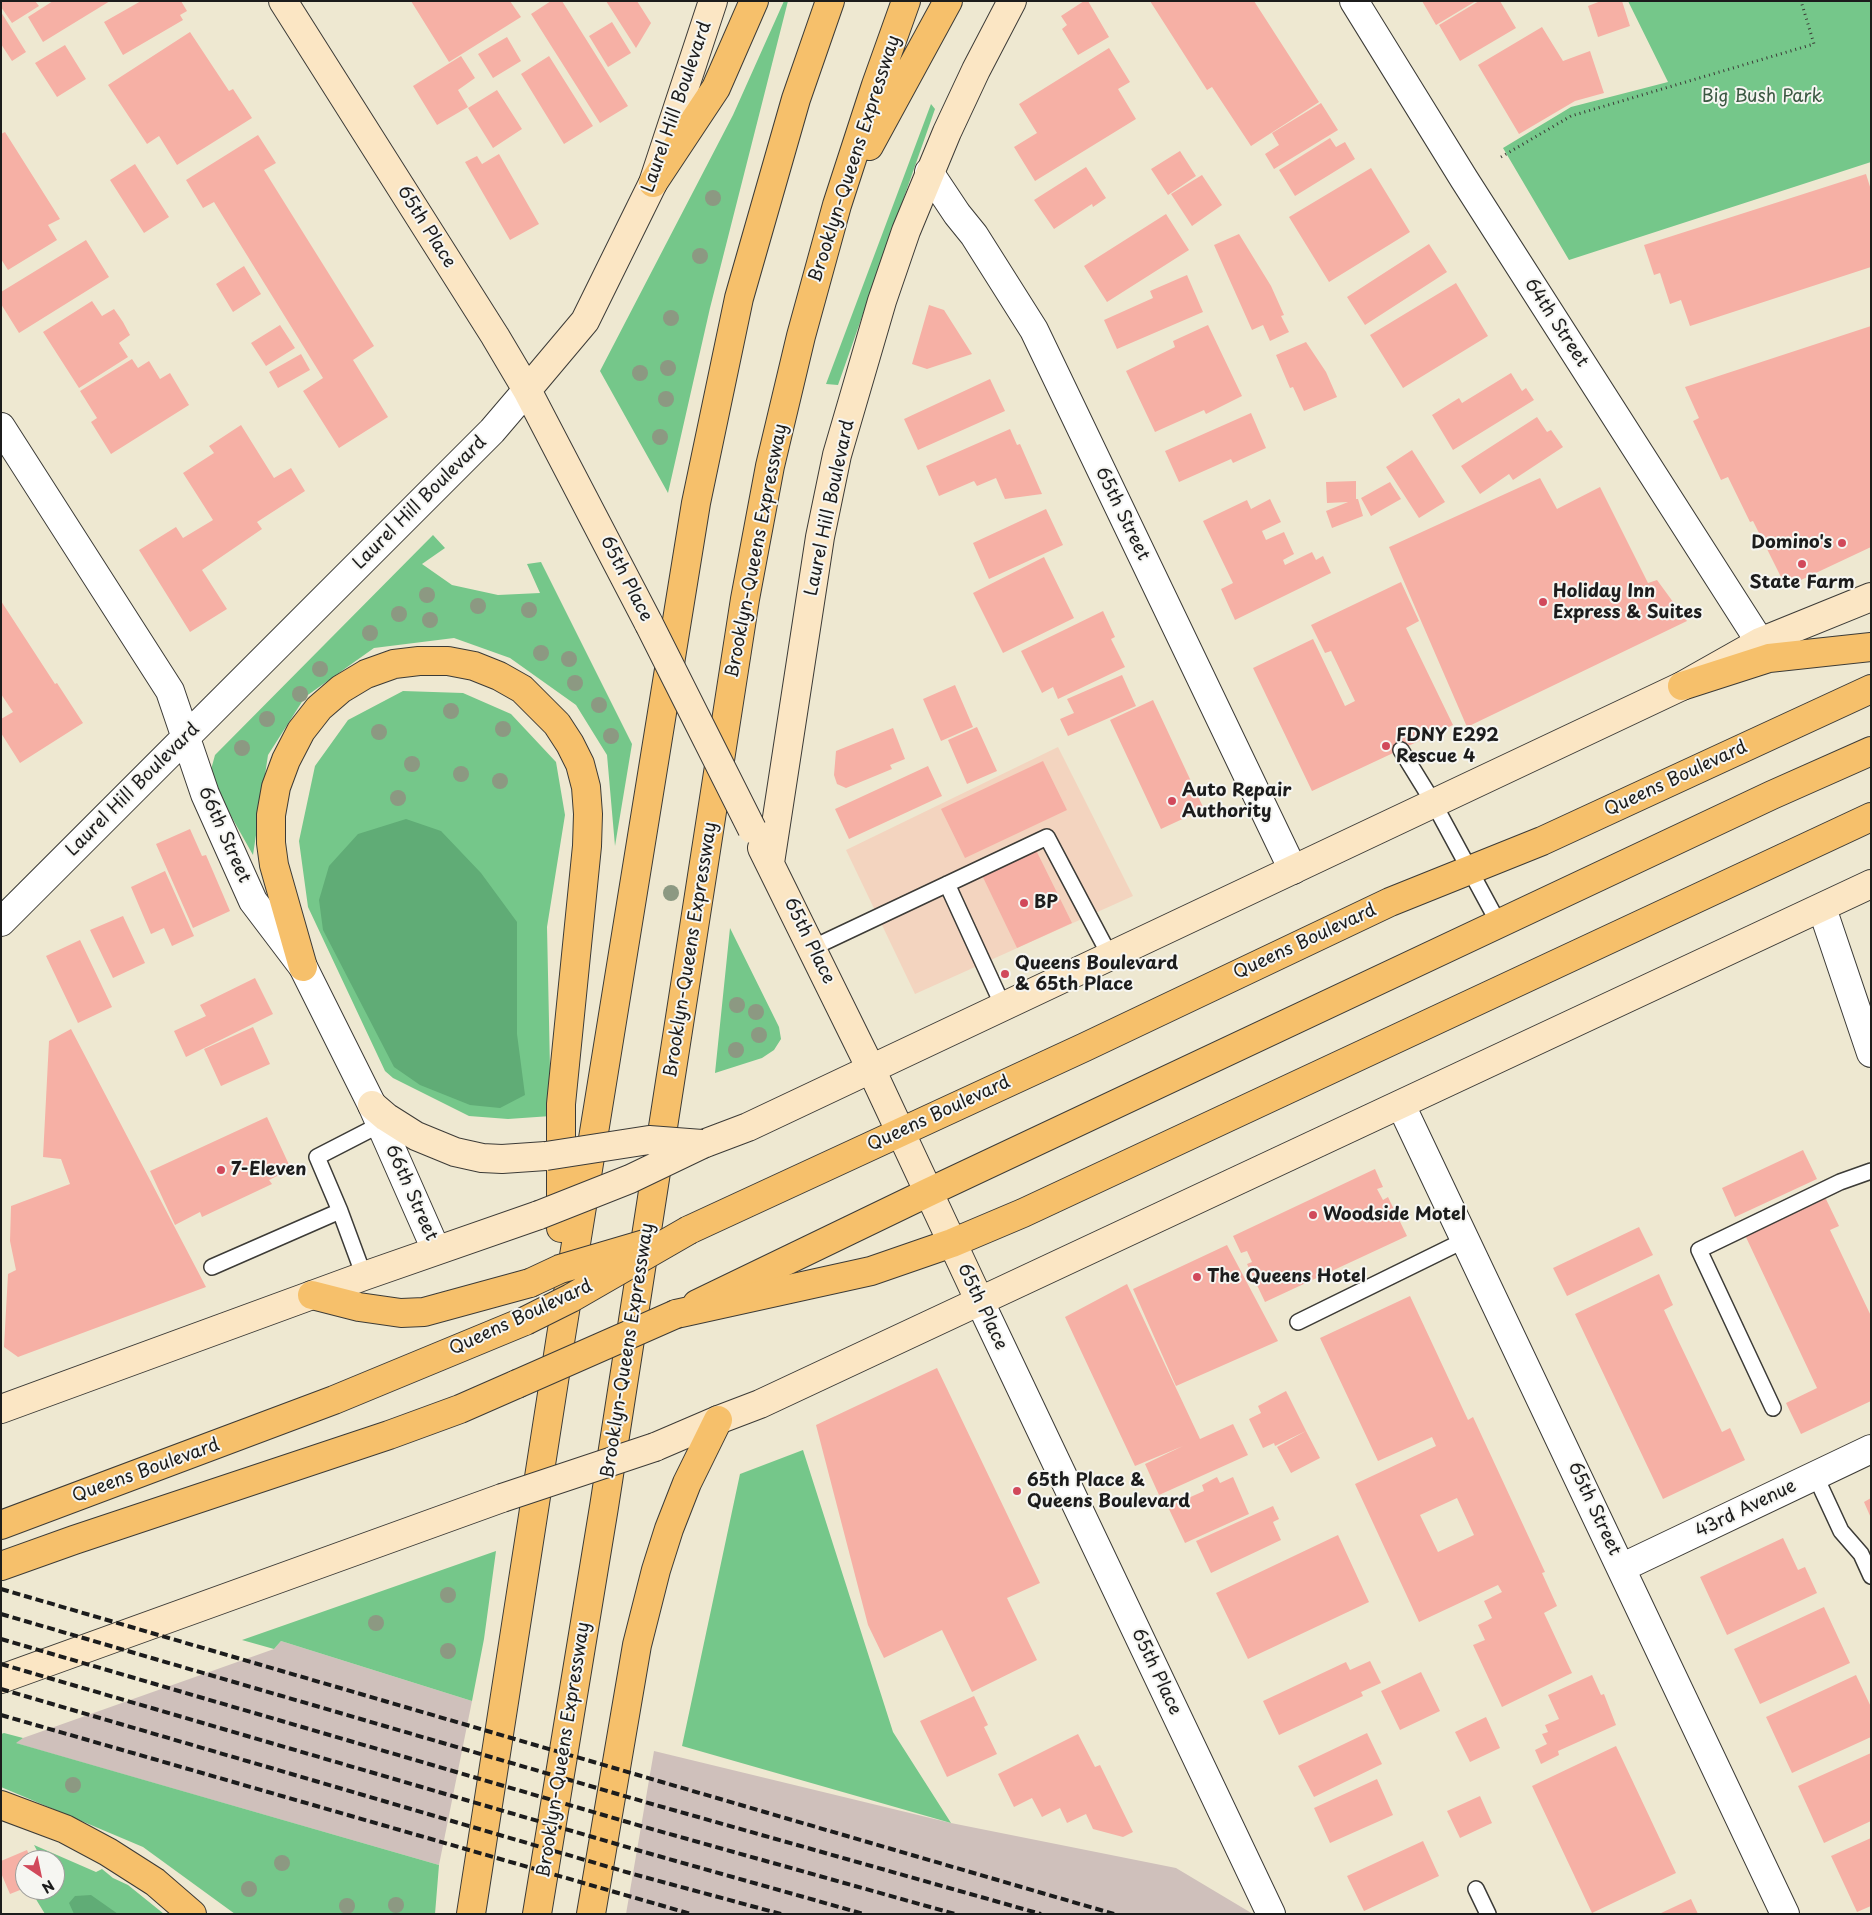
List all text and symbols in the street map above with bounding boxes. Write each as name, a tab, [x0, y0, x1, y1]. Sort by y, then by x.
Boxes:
street label: Laurel Hill Boulevard	[638, 19, 716, 195]
street label: Brooklyn-Queens Expressway	[805, 33, 905, 285]
park label: Big Bush Park	[1702, 86, 1822, 108]
street label: 65th Place	[392, 182, 460, 272]
street label: 64th Street	[1519, 275, 1593, 371]
street label: Laurel Hill Boulevard	[801, 418, 859, 598]
street label: Brooklyn-Queens Expressway	[722, 422, 792, 680]
street label: Laurel Hill Boulevard	[349, 432, 491, 574]
street label: 65th Street	[1090, 464, 1154, 564]
place label: Domino's	[1751, 532, 1832, 554]
street label: 65th Place	[595, 533, 657, 625]
marker: Domino's	[1836, 537, 1848, 549]
marker: State Farm	[1796, 558, 1808, 570]
place label: State Farm	[1750, 572, 1854, 594]
place label: Holiday Inn Express & Suites	[1553, 581, 1702, 624]
marker: Holiday Inn Express & Suites	[1537, 596, 1549, 608]
street label: Laurel Hill Boulevard	[62, 719, 204, 861]
place label: FDNY E292 Rescue 4	[1396, 725, 1499, 768]
street label: Queens Boulevard	[1601, 736, 1751, 822]
marker: FDNY E292 Rescue 4	[1380, 740, 1392, 752]
place label: Auto Repair Authority	[1182, 780, 1291, 822]
street label: 66th Street	[193, 784, 255, 886]
marker: Auto Repair Authority	[1166, 795, 1178, 807]
street label: Brooklyn-Queens Expressway	[660, 821, 722, 1079]
place label: BP	[1034, 892, 1058, 914]
street label: 65th Place	[779, 894, 839, 988]
marker: BP	[1018, 897, 1030, 909]
street label: Queens Boulevard	[1230, 899, 1380, 985]
place label: Queens Boulevard & 65th Place	[1015, 953, 1178, 996]
marker: Queens Boulevard & 65th Place	[999, 968, 1011, 980]
street label: Queens Boulevard	[864, 1071, 1014, 1157]
street label: 66th Street	[380, 1142, 442, 1244]
place label: 7-Eleven	[231, 1159, 306, 1181]
marker: 7-Eleven	[215, 1164, 227, 1176]
place label: Woodside Motel	[1323, 1204, 1466, 1226]
marker: Woodside Motel	[1307, 1209, 1319, 1221]
street label: Brooklyn-Queens Expressway	[597, 1222, 659, 1480]
street label: 65th Place	[953, 1260, 1011, 1354]
place label: The Queens Hotel	[1207, 1266, 1366, 1288]
marker: The Queens Hotel	[1191, 1271, 1203, 1283]
street label: Queens Boulevard	[446, 1275, 596, 1361]
street label: Queens Boulevard	[69, 1434, 223, 1508]
street label: 65th Street	[1563, 1459, 1625, 1559]
place label: 65th Place & Queens Boulevard	[1027, 1470, 1190, 1512]
street label: 43rd Avenue	[1692, 1475, 1800, 1543]
marker: 65th Place & Queens Boulevard	[1011, 1485, 1023, 1497]
street label: Brooklyn-Queens Expressway	[533, 1621, 595, 1879]
street label: 65th Place	[1127, 1625, 1185, 1719]
north arrow	[15, 1850, 65, 1900]
text: N	[38, 1875, 59, 1899]

